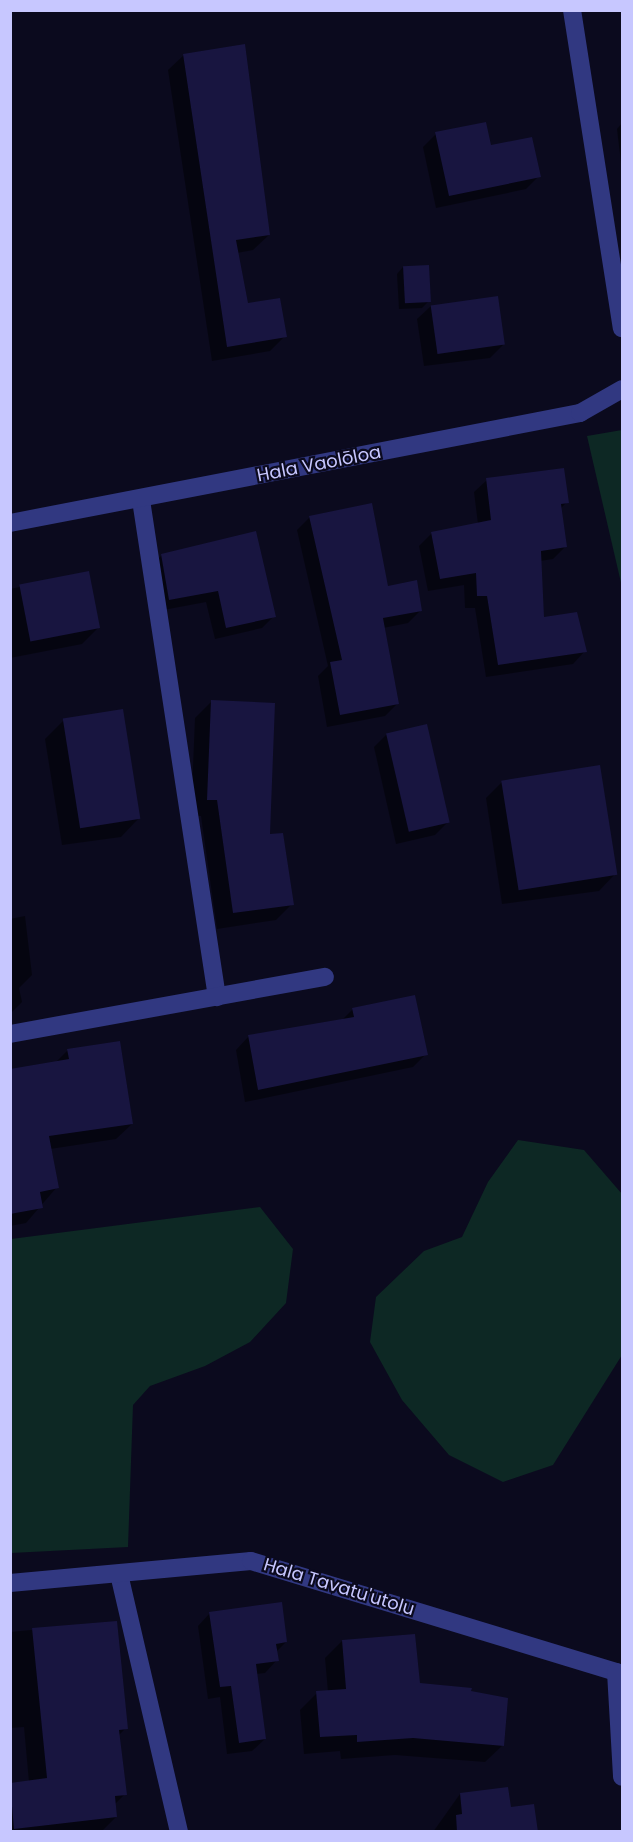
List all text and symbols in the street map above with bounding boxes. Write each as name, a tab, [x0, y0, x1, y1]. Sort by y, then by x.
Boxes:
street label: Hala Vaolōloa	[255, 441, 383, 487]
street label: Hala Tavatu'utolu	[261, 1554, 417, 1620]

